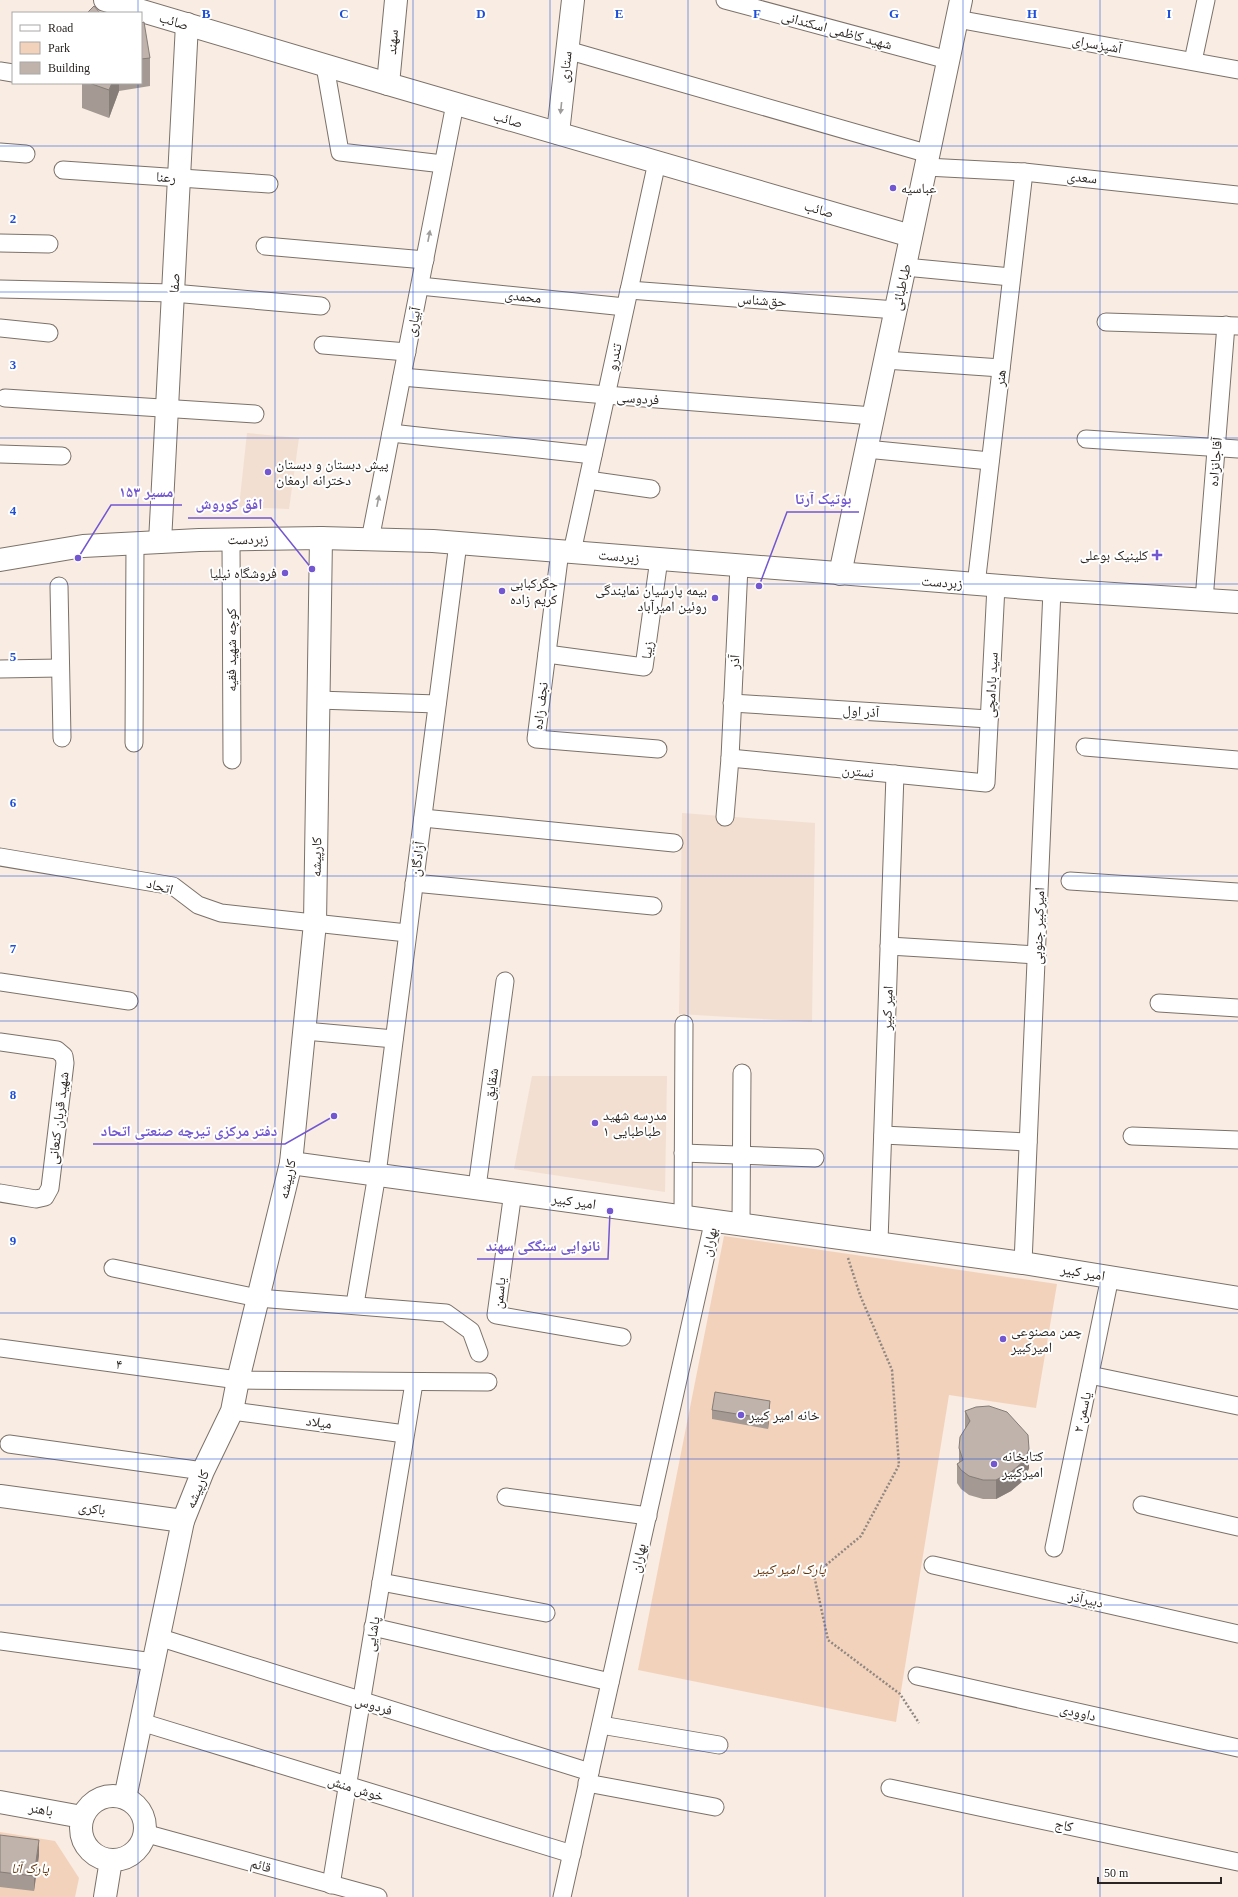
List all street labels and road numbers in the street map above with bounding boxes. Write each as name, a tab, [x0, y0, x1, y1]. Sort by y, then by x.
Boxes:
street label: شهید کاظمی اسکندانی	[780, 9, 894, 53]
street label: صائب	[157, 10, 190, 33]
street label: سهند	[384, 29, 401, 55]
street label: آشپزسرای	[1071, 33, 1123, 57]
street label: ستاری	[556, 50, 576, 84]
street label: صائب	[491, 108, 524, 131]
street label: سعدی	[1066, 168, 1098, 188]
street label: رعنا	[155, 169, 177, 187]
street label: صائب	[802, 198, 835, 221]
street label: طباطبائی	[889, 262, 915, 312]
street label: صفا	[166, 273, 183, 293]
street label: محمدی	[504, 287, 542, 307]
street label: حق‌شناس	[737, 291, 787, 312]
street label: آبیاری	[403, 306, 425, 338]
street label: تندرو	[604, 342, 626, 372]
street label: هنر	[992, 369, 1010, 388]
street label: فردوسی	[616, 390, 660, 408]
street label: آقاجانزاده	[1206, 436, 1226, 487]
street label: زبردست	[227, 532, 269, 548]
street label: زبردست	[598, 547, 640, 567]
street label: زبردست	[921, 574, 963, 592]
street label: کوچه شهید فقیه	[224, 608, 240, 692]
street label: زیبا	[639, 640, 657, 660]
street label: سید بادامچی	[982, 652, 1002, 719]
street label: آذر	[727, 654, 743, 671]
street label: نجف زاده	[530, 681, 552, 731]
street label: آذر اول	[842, 703, 880, 721]
street label: نسترن	[841, 762, 875, 782]
street label: کارپیشه	[309, 837, 325, 877]
street label: آزادگان	[408, 840, 428, 878]
street label: اتحاد	[145, 876, 175, 897]
street label: امیرکبیر جنوبی	[1030, 887, 1048, 965]
street label: امیر کبیر	[879, 986, 897, 1032]
street label: شقایق	[482, 1067, 503, 1101]
street label: شهید قربان کنعانی	[45, 1071, 73, 1165]
street label: کارپیشه	[276, 1158, 300, 1201]
street label: امیر کبیر	[550, 1191, 597, 1213]
street label: بهاران	[699, 1226, 721, 1258]
street label: امیر کبیر	[1059, 1261, 1106, 1284]
street label: یاسمن	[490, 1276, 510, 1310]
street label: ۴	[115, 1357, 123, 1372]
street label: یاسمن ۲	[1071, 1390, 1095, 1434]
street label: میلاد	[305, 1413, 333, 1432]
street label: کارپیشه	[183, 1468, 213, 1511]
street label: باکری	[77, 1499, 107, 1519]
street label: بهاران	[628, 1542, 650, 1574]
street label: دبیرآذر	[1066, 1588, 1105, 1612]
street label: پاشایی	[362, 1615, 384, 1653]
street label: فردوس	[353, 1693, 394, 1719]
street label: داوودی	[1058, 1701, 1098, 1725]
street label: خوش منش	[326, 1773, 386, 1805]
street label: باهنر	[27, 1800, 54, 1820]
street label: کاج	[1053, 1816, 1075, 1837]
street label: قائم	[248, 1855, 273, 1877]

